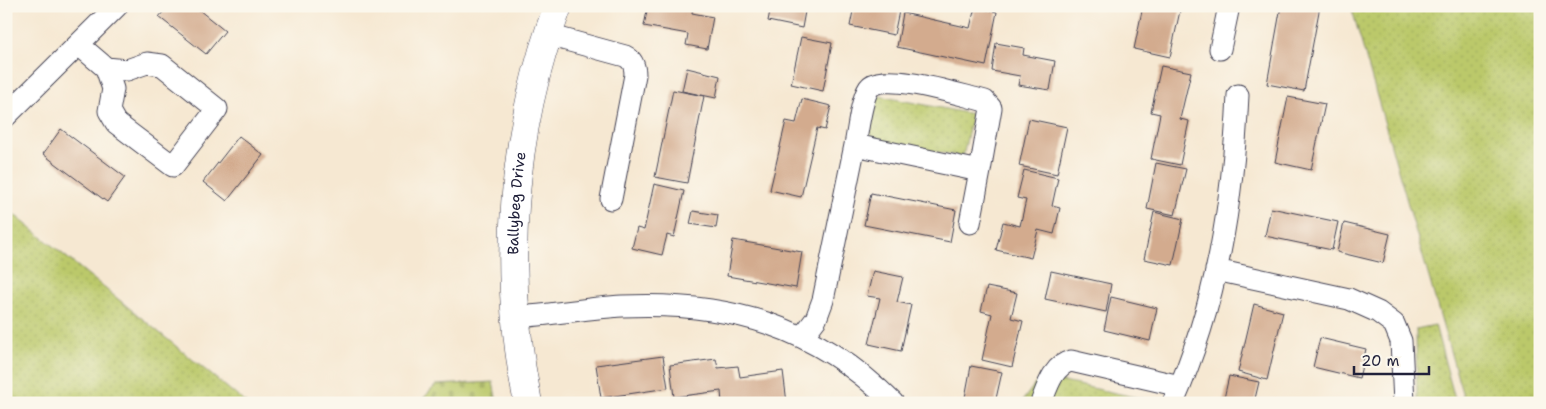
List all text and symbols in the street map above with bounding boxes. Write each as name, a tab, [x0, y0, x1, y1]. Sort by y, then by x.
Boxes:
street label: Ballybeg Drive	[503, 150, 531, 255]
scale bar	[1354, 344, 1428, 376]
text: 20 m	[1361, 351, 1400, 371]

